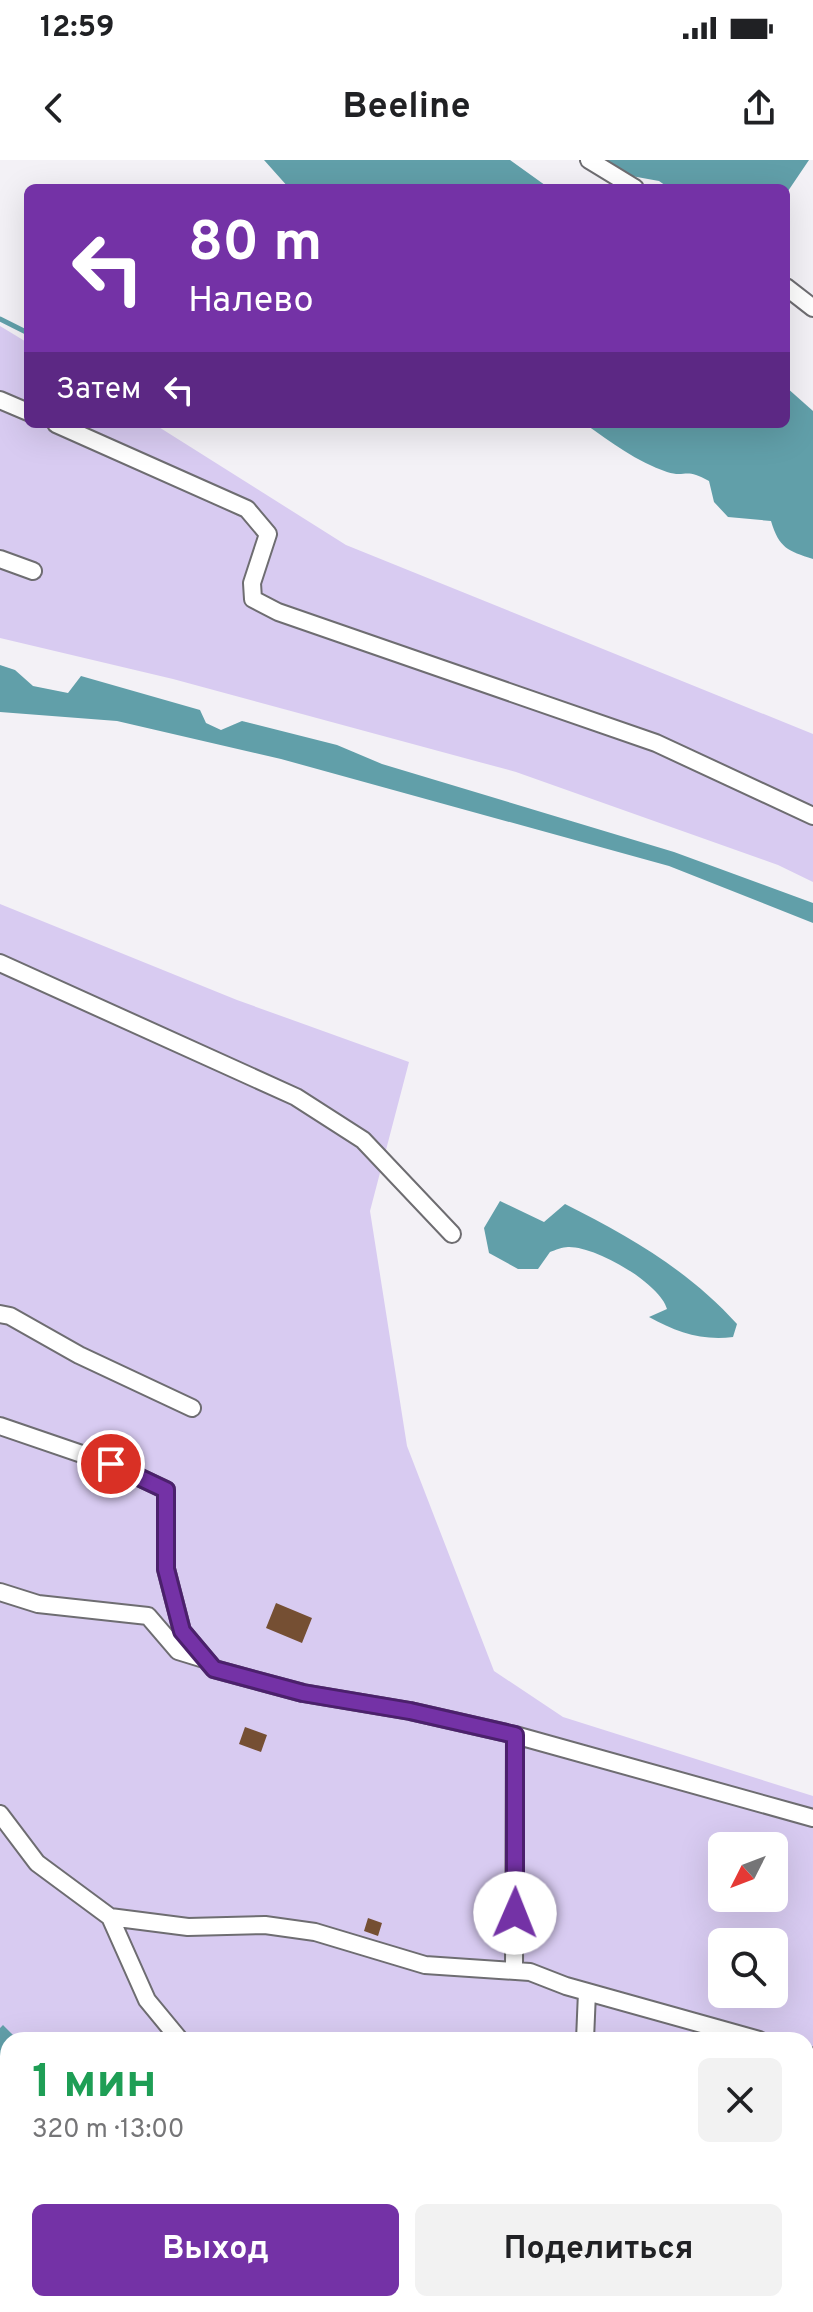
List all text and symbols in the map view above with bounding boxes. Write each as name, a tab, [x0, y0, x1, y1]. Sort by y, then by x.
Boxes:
text: 12:59	[40, 10, 114, 47]
text: Beeline	[342, 85, 471, 131]
icon: back	[32, 86, 76, 130]
icon: share	[737, 86, 781, 130]
text: 80 m	[188, 210, 322, 280]
icon: left	[56, 216, 160, 320]
text: Налево	[188, 279, 314, 325]
icon: left	[157, 368, 201, 412]
text: Затем	[56, 372, 141, 409]
pin	[77, 1430, 145, 1498]
icon: arrive	[89, 1442, 133, 1486]
north arrow	[708, 1832, 788, 1912]
map controls	[708, 1832, 788, 2008]
position arrow	[473, 1871, 557, 1955]
button: search	[708, 1928, 788, 2008]
text: 1 мин	[32, 2054, 157, 2114]
button: close	[698, 2058, 782, 2142]
text: 320 m · 13:00	[32, 2114, 184, 2147]
button: Выход	[32, 2204, 399, 2296]
button: Поделиться	[415, 2204, 782, 2296]

